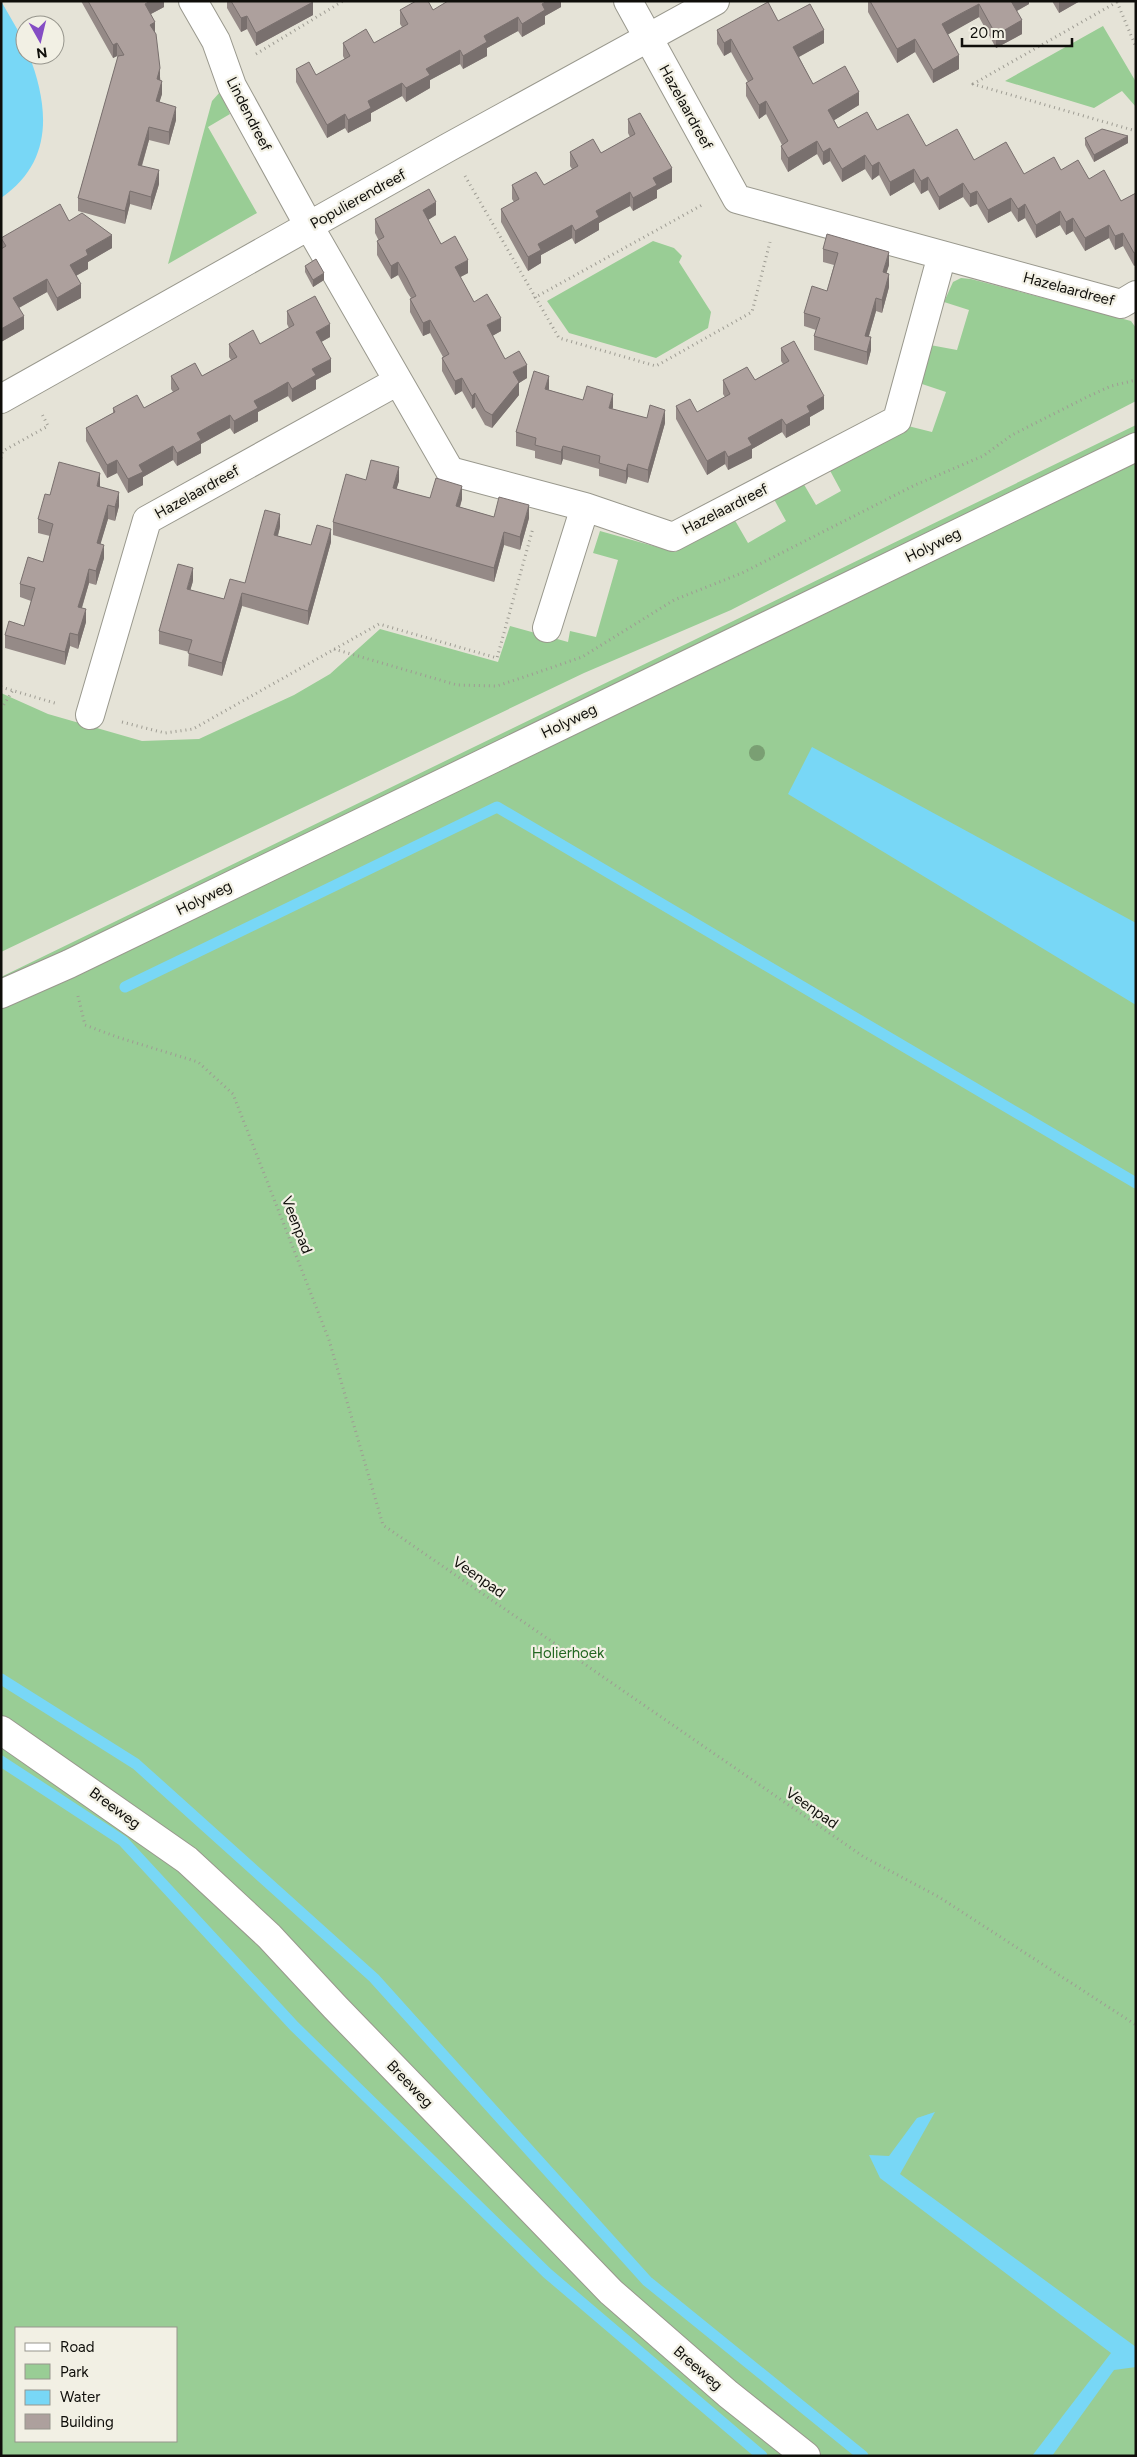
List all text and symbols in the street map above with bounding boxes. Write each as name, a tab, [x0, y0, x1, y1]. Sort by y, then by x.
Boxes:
north arrow	[15, 15, 65, 65]
scale bar	[962, 15, 1072, 47]
text: 20 m	[970, 24, 1004, 42]
text: N	[35, 43, 48, 62]
street label: Hazelaardreef	[655, 62, 717, 153]
street label: Lindendreef	[223, 74, 276, 154]
street label: Populierendreef	[307, 165, 409, 233]
street label: Hazelaardreef	[1021, 268, 1117, 310]
street label: Hazelaardreef	[152, 461, 243, 523]
street label: Hazelaardreef	[679, 479, 771, 538]
street label: Holyweg	[902, 524, 964, 566]
street label: Holyweg	[538, 700, 600, 742]
street label: Holyweg	[173, 877, 235, 919]
street label: Veenpad	[278, 1194, 316, 1256]
street label: Veenpad	[449, 1552, 509, 1602]
park label: Holierhoek	[532, 1644, 605, 1662]
street label: Breeweg	[86, 1783, 144, 1833]
street label: Veenpad	[782, 1783, 842, 1833]
street label: Breeweg	[383, 2057, 437, 2111]
legend	[15, 2327, 178, 2442]
text: Road	[60, 2338, 95, 2356]
street label: Breeweg	[670, 2342, 726, 2394]
text: Park	[60, 2363, 89, 2381]
text: Water	[60, 2388, 100, 2406]
text: Building	[60, 2413, 114, 2431]

